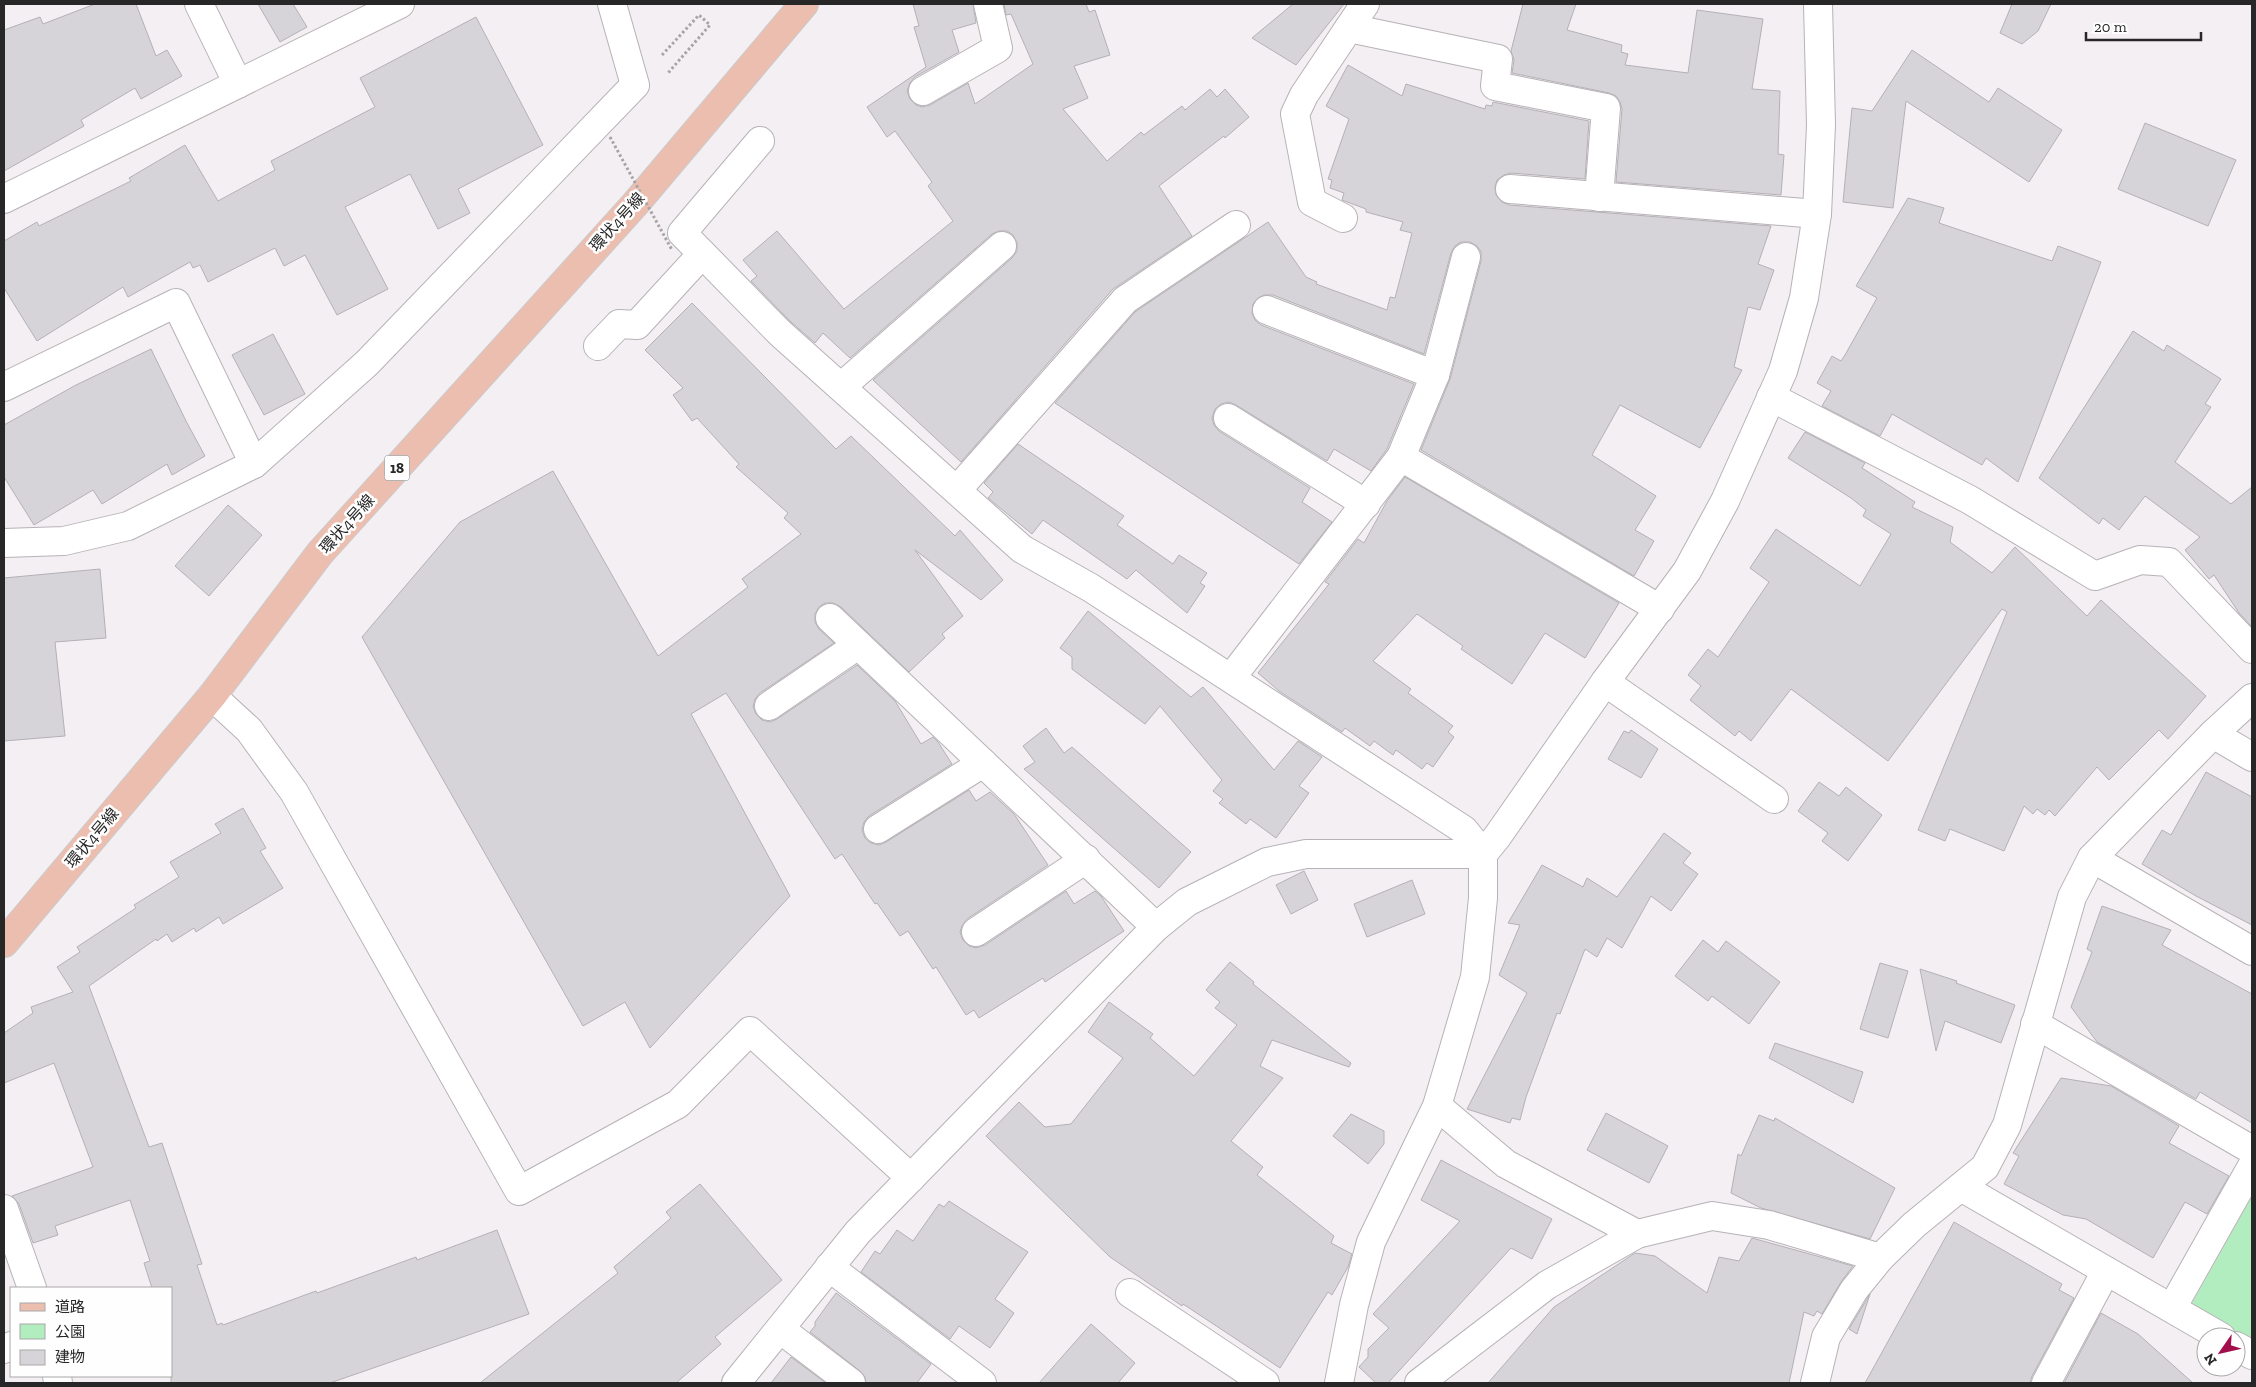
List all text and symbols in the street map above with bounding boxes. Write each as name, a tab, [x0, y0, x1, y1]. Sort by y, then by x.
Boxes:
scale bar	[2086, 10, 2201, 42]
text: 20 m	[2094, 18, 2127, 36]
street label: 環状4号線	[586, 189, 648, 255]
road number: 18	[384, 456, 410, 480]
street label: 環状4号線	[316, 491, 378, 557]
street label: 環状4号線	[61, 804, 123, 872]
legend	[10, 1287, 172, 1377]
text: 道路	[55, 1298, 85, 1316]
text: 公園	[55, 1323, 85, 1341]
north arrow	[2196, 1327, 2246, 1377]
text: 建物	[55, 1348, 85, 1366]
text: N	[2200, 1350, 2221, 1368]

